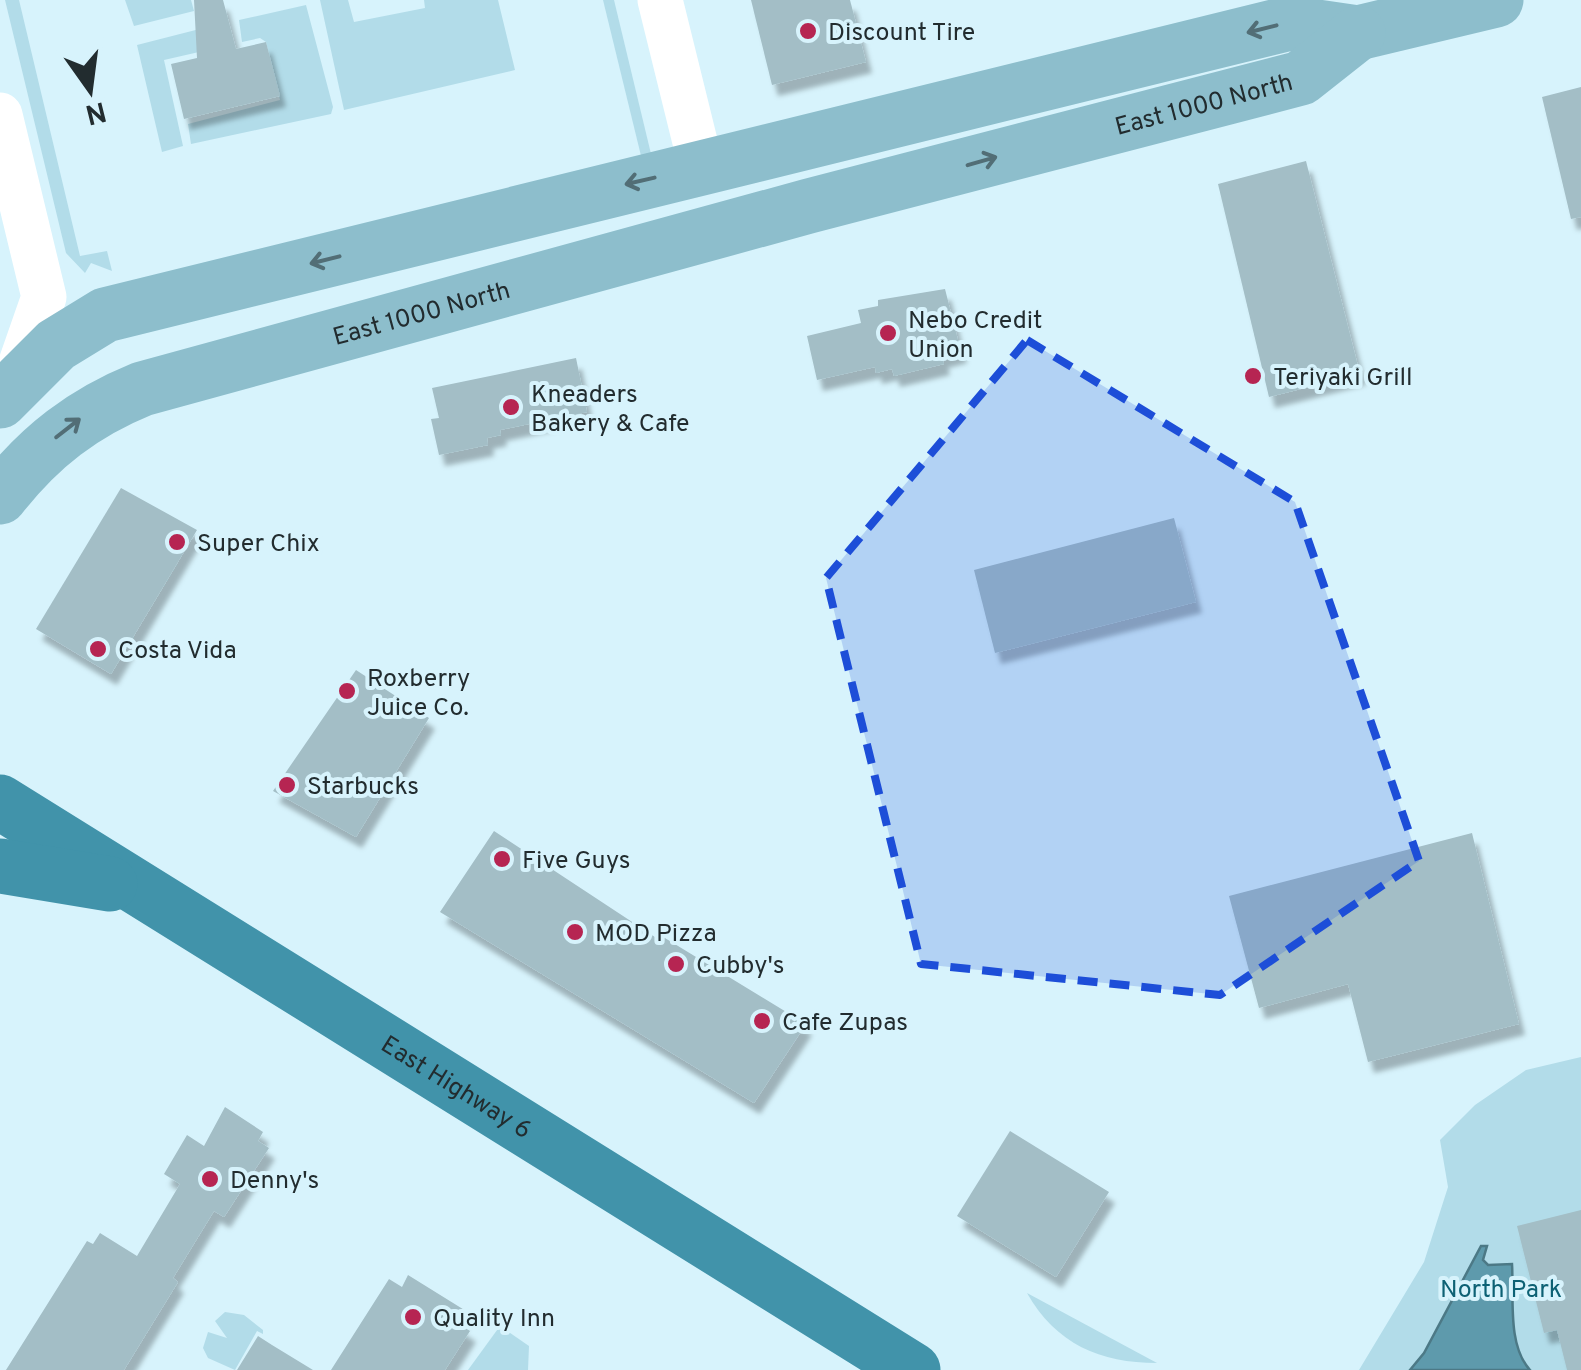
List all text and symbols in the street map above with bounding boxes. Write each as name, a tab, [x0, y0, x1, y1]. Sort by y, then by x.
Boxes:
place label: Discount Tire	[828, 18, 975, 50]
marker: Discount Tire	[797, 20, 819, 42]
one-way arrow	[1247, 21, 1278, 40]
north arrow	[40, 40, 140, 140]
street label: East 1000 North	[1112, 68, 1297, 145]
text: N	[81, 91, 109, 131]
one-way arrow	[966, 151, 997, 169]
one-way arrow	[625, 172, 656, 191]
one-way arrow	[310, 252, 341, 271]
street label: East 1000 North	[330, 276, 514, 355]
place label: Nebo Credit Union	[908, 306, 1043, 367]
marker: Nebo Credit Union	[877, 322, 899, 344]
place label: Teriyaki Grill	[1273, 363, 1413, 395]
marker: Teriyaki Grill	[1242, 365, 1264, 387]
place label: Kneaders Bakery & Cafe	[531, 380, 689, 441]
marker: Kneaders Bakery & Cafe	[500, 396, 522, 418]
one-way arrow	[54, 418, 81, 439]
place label: Super Chix	[197, 529, 320, 561]
marker: Super Chix	[166, 531, 188, 553]
place label: Costa Vida	[118, 636, 237, 668]
marker: Costa Vida	[87, 638, 109, 660]
place label: Roxberry Juice Co.	[367, 664, 470, 725]
marker: Roxberry Juice Co.	[336, 680, 358, 702]
place label: Starbucks	[307, 772, 419, 804]
marker: Starbucks	[276, 774, 298, 796]
place label: Five Guys	[522, 846, 630, 878]
marker: Five Guys	[491, 848, 513, 870]
place label: MOD Pizza	[595, 919, 717, 951]
marker: MOD Pizza	[564, 921, 586, 943]
place label: Cubby's	[696, 951, 785, 983]
marker: Cubby's	[665, 953, 687, 975]
place label: Cafe Zupas	[782, 1008, 908, 1040]
marker: Cafe Zupas	[751, 1010, 773, 1032]
street label: East Highway 6	[374, 1030, 536, 1148]
place label: Denny's	[230, 1166, 319, 1198]
marker: Denny's	[199, 1168, 221, 1190]
park label: North Park	[1440, 1275, 1562, 1307]
place label: Quality Inn	[433, 1304, 555, 1336]
marker: Quality Inn	[402, 1306, 424, 1328]

